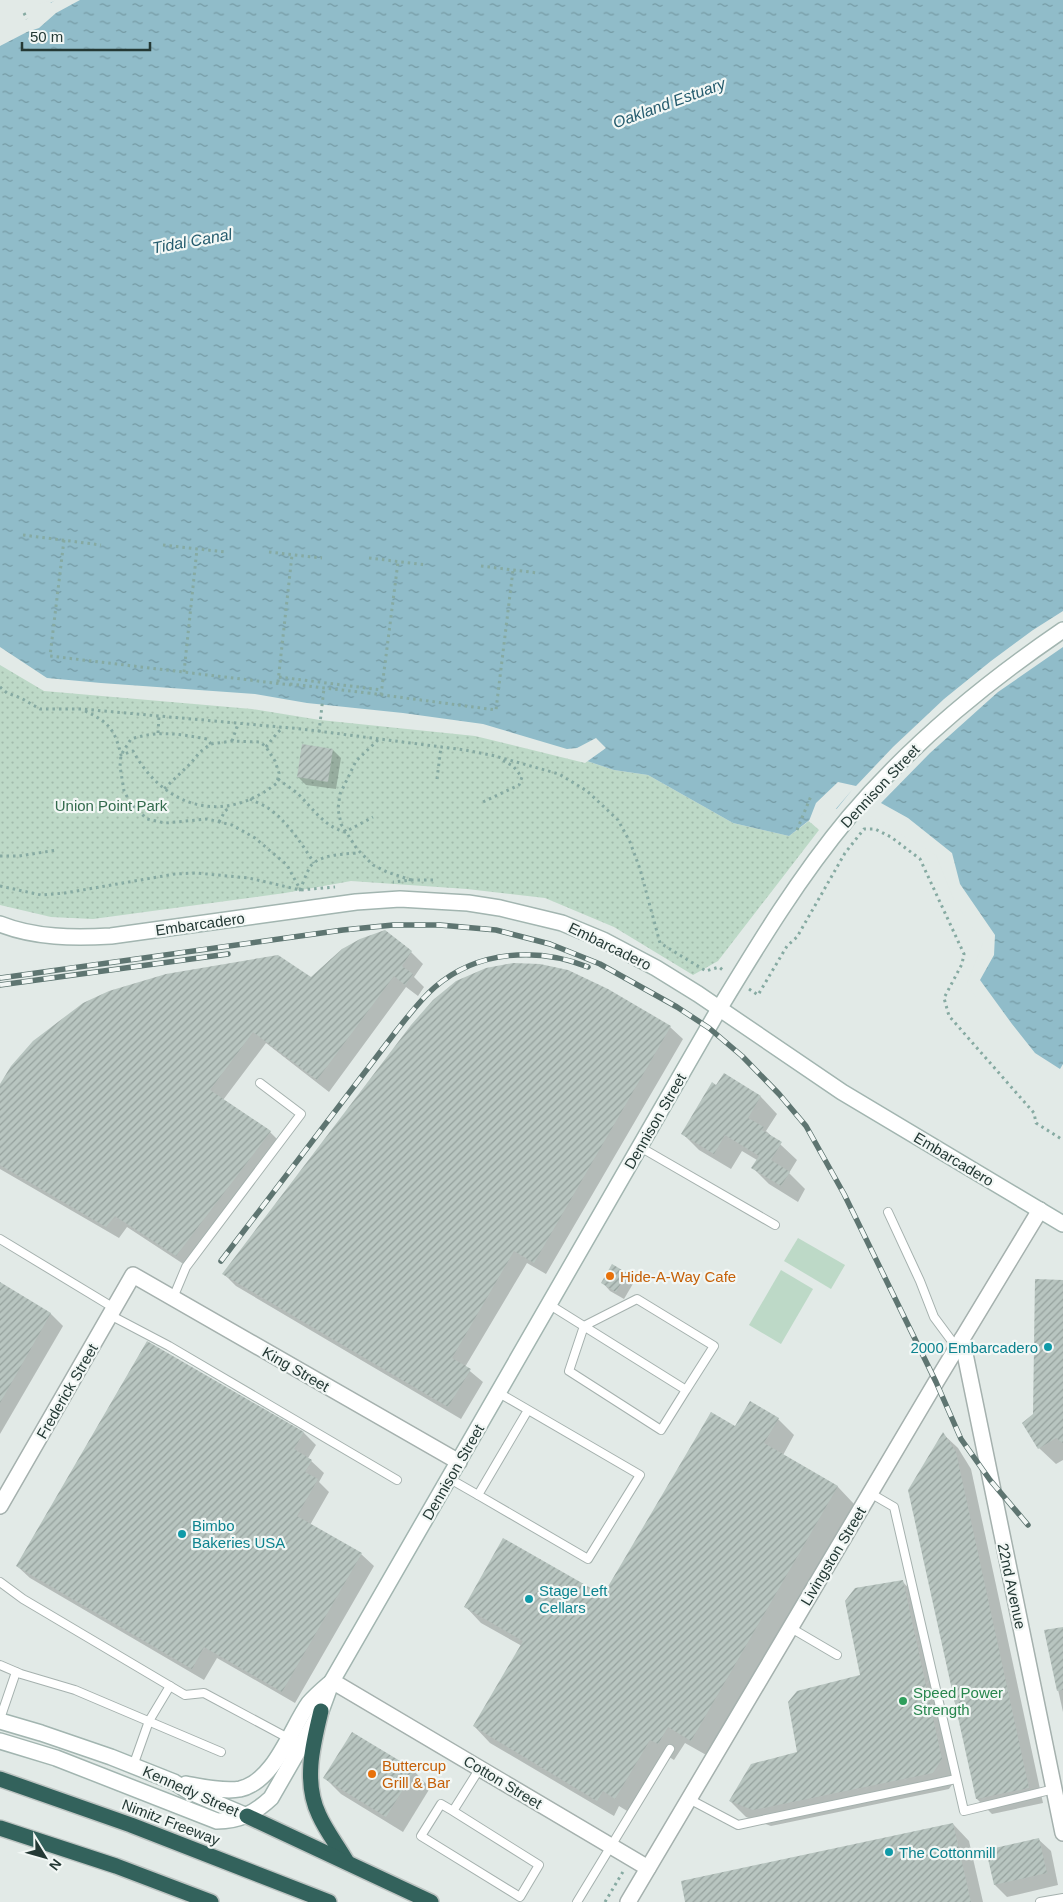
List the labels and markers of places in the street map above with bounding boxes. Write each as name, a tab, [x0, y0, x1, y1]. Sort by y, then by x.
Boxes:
place label: Hide-A-Way Cafe	[620, 1268, 736, 1285]
marker: Hide-A-Way Cafe	[604, 1270, 616, 1282]
place label: 2000 Embarcadero	[910, 1339, 1038, 1356]
marker: 2000 Embarcadero	[1042, 1341, 1054, 1353]
place label: Bimbo Bakeries USA	[192, 1517, 285, 1551]
marker: Bimbo Bakeries USA	[176, 1528, 188, 1540]
place label: Stage Left Cellars	[539, 1582, 608, 1616]
marker: Stage Left Cellars	[523, 1593, 535, 1605]
place label: Speed Power Strength	[913, 1684, 1003, 1718]
marker: Speed Power Strength	[897, 1695, 909, 1707]
place label: Buttercup Grill & Bar	[382, 1757, 450, 1791]
marker: Buttercup Grill & Bar	[366, 1768, 378, 1780]
place label: The Cottonmill	[899, 1844, 996, 1861]
marker: The Cottonmill	[883, 1846, 895, 1858]

